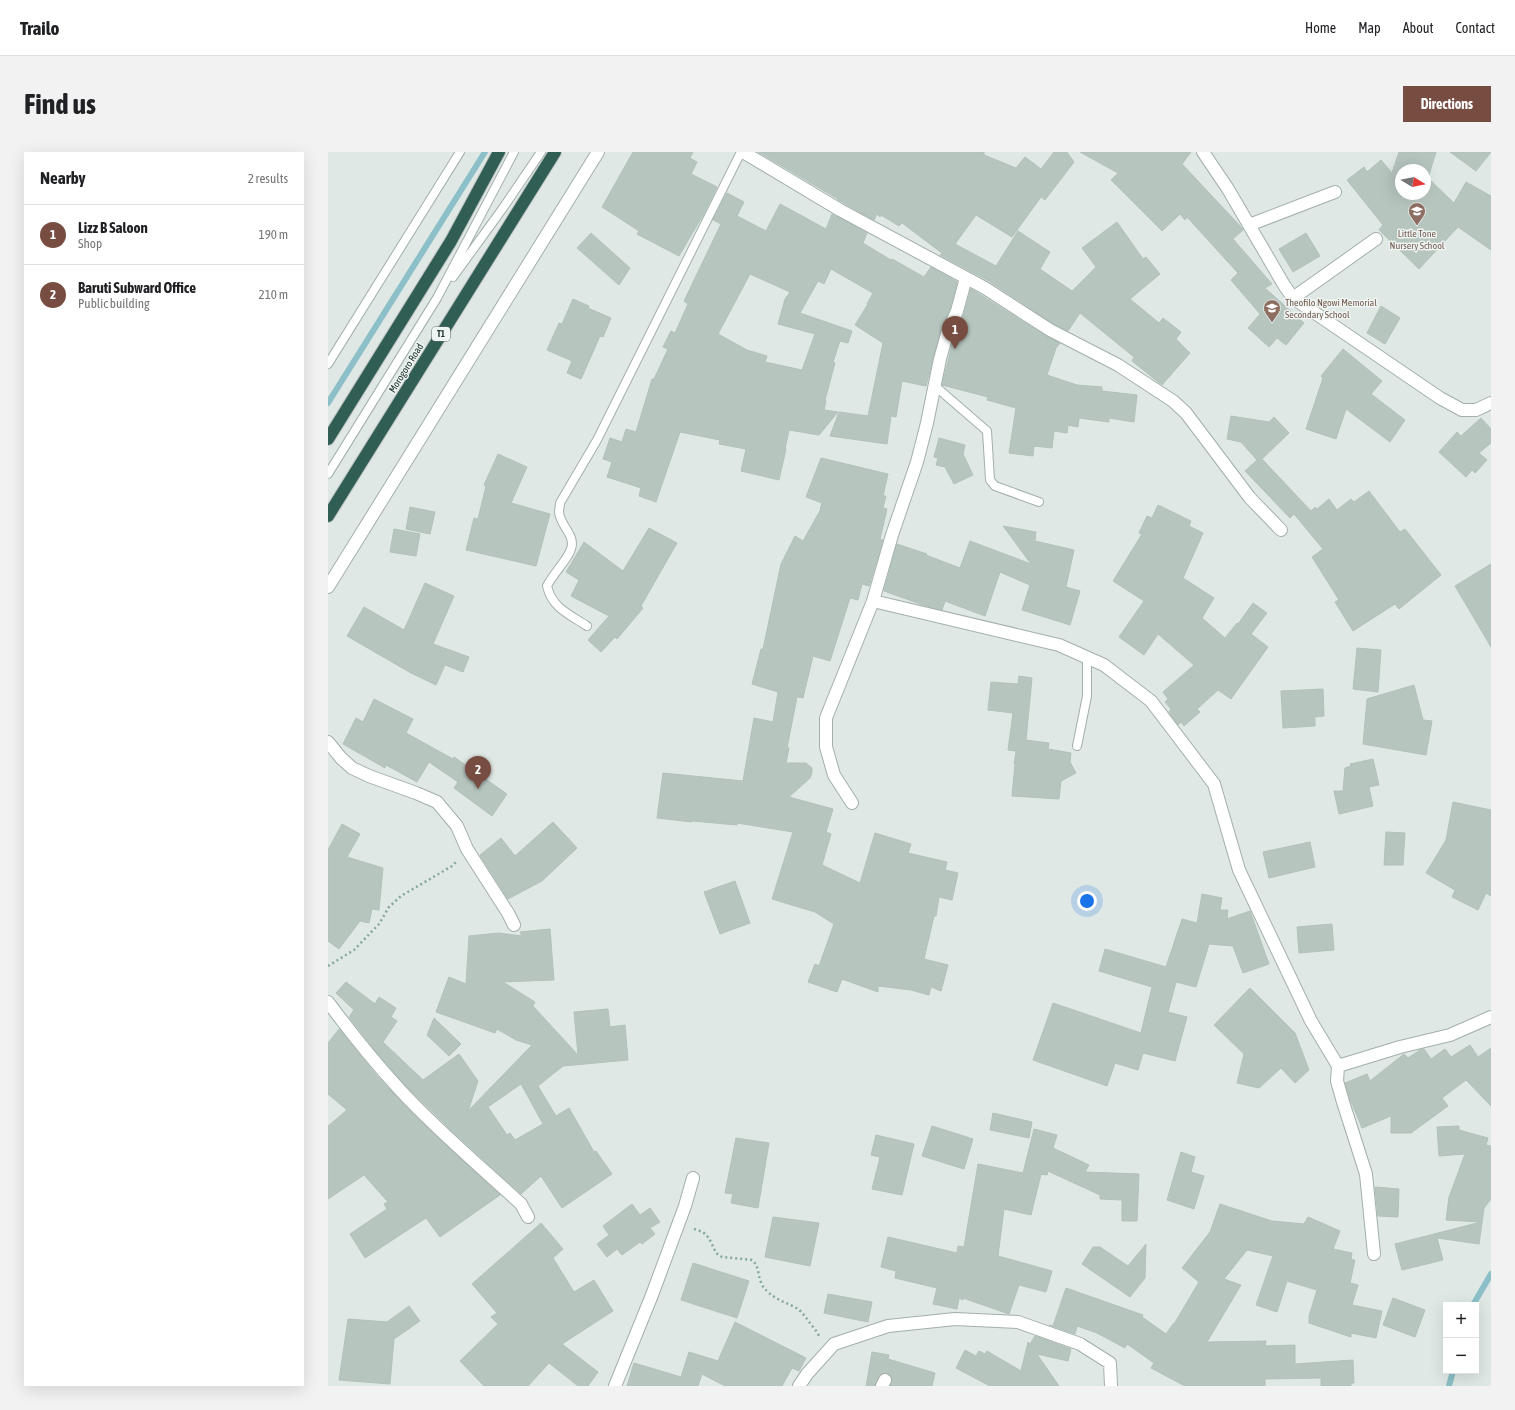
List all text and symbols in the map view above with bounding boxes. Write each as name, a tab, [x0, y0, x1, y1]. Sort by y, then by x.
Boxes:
text: Trailo	[20, 17, 59, 39]
text: Home	[1305, 20, 1336, 36]
text: Map	[1358, 20, 1381, 36]
text: About	[1403, 20, 1434, 36]
text: Contact	[1456, 20, 1495, 36]
button: Directions	[1403, 86, 1491, 122]
text: Find us	[24, 88, 96, 120]
north arrow	[1395, 164, 1431, 200]
text: Nearby	[40, 168, 86, 188]
text: 2 results	[248, 171, 288, 186]
school or university icon: Little Tone Nursery School	[1407, 201, 1427, 226]
text: Lizz B Saloon	[78, 219, 148, 236]
text: 1	[50, 227, 56, 242]
text: 190 m	[259, 227, 288, 242]
place label: Little Tone Nursery School	[1390, 228, 1445, 251]
text: Shop	[78, 236, 102, 251]
text: Baruti Subward Office	[78, 279, 196, 296]
text: 2	[50, 287, 56, 302]
text: 210 m	[259, 287, 288, 302]
text: Public building	[78, 296, 150, 311]
place label: Theofilo Ngowi Memorial Secondary School	[1285, 297, 1377, 320]
school or university icon: Theofilo Ngowi Memorial Secondary School	[1262, 298, 1282, 323]
pin: 1	[942, 316, 968, 349]
road number: T1	[432, 327, 450, 341]
street label: Morogoro Road	[387, 341, 426, 395]
pin: 2	[465, 756, 491, 789]
your location	[1077, 891, 1097, 911]
map controls	[1443, 1302, 1479, 1374]
button: +	[1443, 1302, 1479, 1338]
button: −	[1443, 1338, 1479, 1374]

